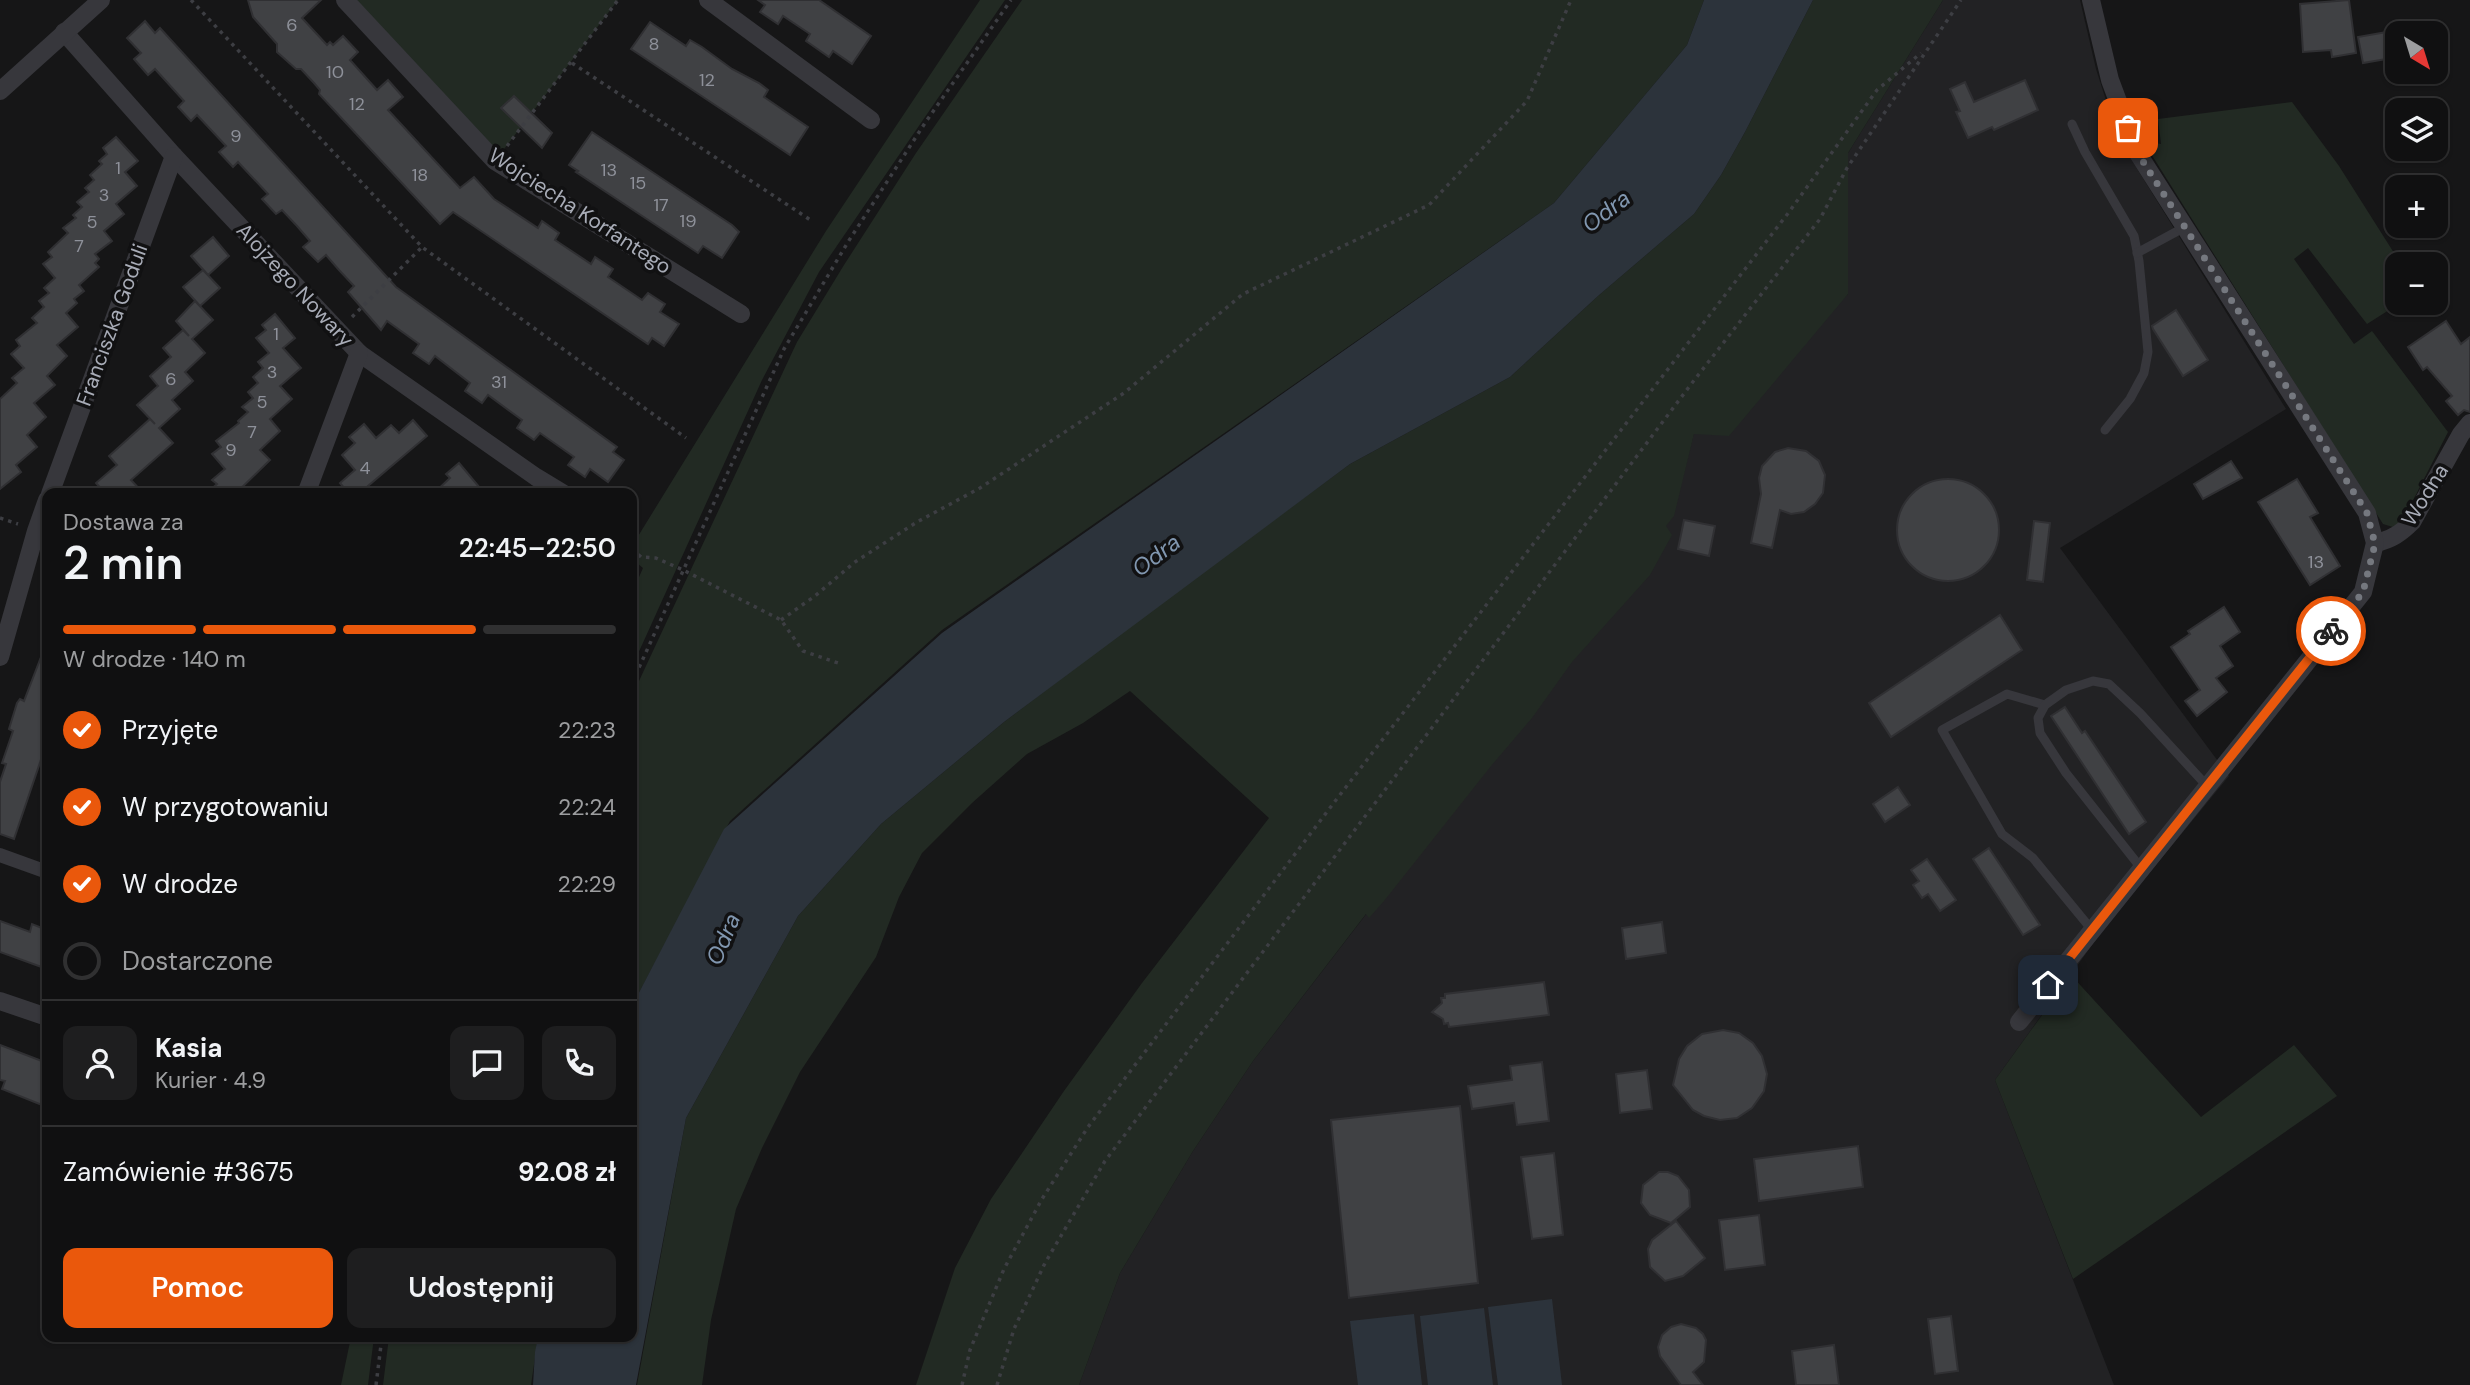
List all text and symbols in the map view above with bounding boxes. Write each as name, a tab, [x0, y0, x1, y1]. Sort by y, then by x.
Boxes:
house number: 6	[286, 13, 298, 37]
north arrow	[2385, 21, 2448, 84]
map controls	[2385, 21, 2448, 315]
house number: 8	[649, 32, 659, 56]
house number: 10	[326, 60, 344, 84]
house number: 12	[699, 68, 715, 92]
house number: 12	[349, 92, 365, 116]
pin	[2098, 98, 2158, 158]
button: layers	[2385, 98, 2448, 161]
icon: bag	[2109, 109, 2147, 147]
house number: 9	[230, 124, 242, 148]
street label: Wojciecha Korfantego	[483, 141, 677, 281]
house number: 1	[115, 156, 121, 180]
house number: 13	[601, 158, 617, 182]
house number: 18	[412, 163, 428, 187]
house number: 15	[630, 171, 646, 195]
button: +	[2385, 175, 2448, 238]
house number: 3	[99, 183, 109, 207]
water label: Odra	[1576, 183, 1636, 239]
house number: 17	[653, 193, 669, 217]
house number: 19	[680, 209, 696, 233]
house number: 5	[87, 210, 97, 234]
street label: Alojzego Nowary	[230, 217, 360, 353]
house number: 7	[74, 234, 84, 258]
street label: Franciszka Goduli	[70, 240, 154, 410]
button: −	[2385, 252, 2448, 315]
house number: 1	[273, 322, 279, 346]
house number: 3	[267, 360, 277, 384]
house number: 6	[165, 367, 177, 391]
house number: 31	[491, 370, 507, 394]
house number: 5	[257, 390, 267, 414]
house number: 7	[247, 420, 257, 444]
house number: 9	[225, 438, 237, 462]
house number: 4	[360, 456, 371, 480]
street label: Wodna	[2395, 459, 2455, 531]
text: Dostawa za	[63, 507, 184, 537]
water label: Odra	[1126, 527, 1186, 583]
text: 22:45–22:50	[459, 531, 616, 565]
text: 2 min	[63, 533, 183, 593]
house number: 13	[2308, 550, 2324, 574]
courier	[2296, 596, 2366, 666]
icon: bike	[2312, 612, 2350, 650]
text: W drodze · 140 m	[63, 644, 246, 674]
icon: check	[63, 711, 101, 749]
text: Przyjęte	[122, 713, 218, 747]
text: 22:23	[558, 715, 616, 745]
icon: check	[63, 788, 101, 826]
text: W przygotowaniu	[122, 790, 329, 824]
text: 22:24	[558, 792, 616, 822]
icon: check	[63, 865, 101, 903]
text: W drodze	[122, 867, 238, 901]
text: 22:29	[557, 869, 616, 899]
water label: Odra	[699, 909, 747, 969]
text: Dostarczone	[122, 944, 273, 978]
pin	[2018, 955, 2078, 1015]
icon: home	[2029, 966, 2067, 1004]
button: person	[63, 1026, 137, 1100]
button: chat	[450, 1026, 524, 1100]
button: phone	[542, 1026, 616, 1100]
text: Kasia	[155, 1031, 222, 1065]
text: Kurier · 4.9	[155, 1065, 266, 1095]
text: Zamówienie #3675	[63, 1155, 294, 1189]
text: 92.08 zł	[518, 1155, 616, 1189]
button: Pomoc	[63, 1248, 333, 1328]
button: Udostępnij	[347, 1248, 616, 1328]

